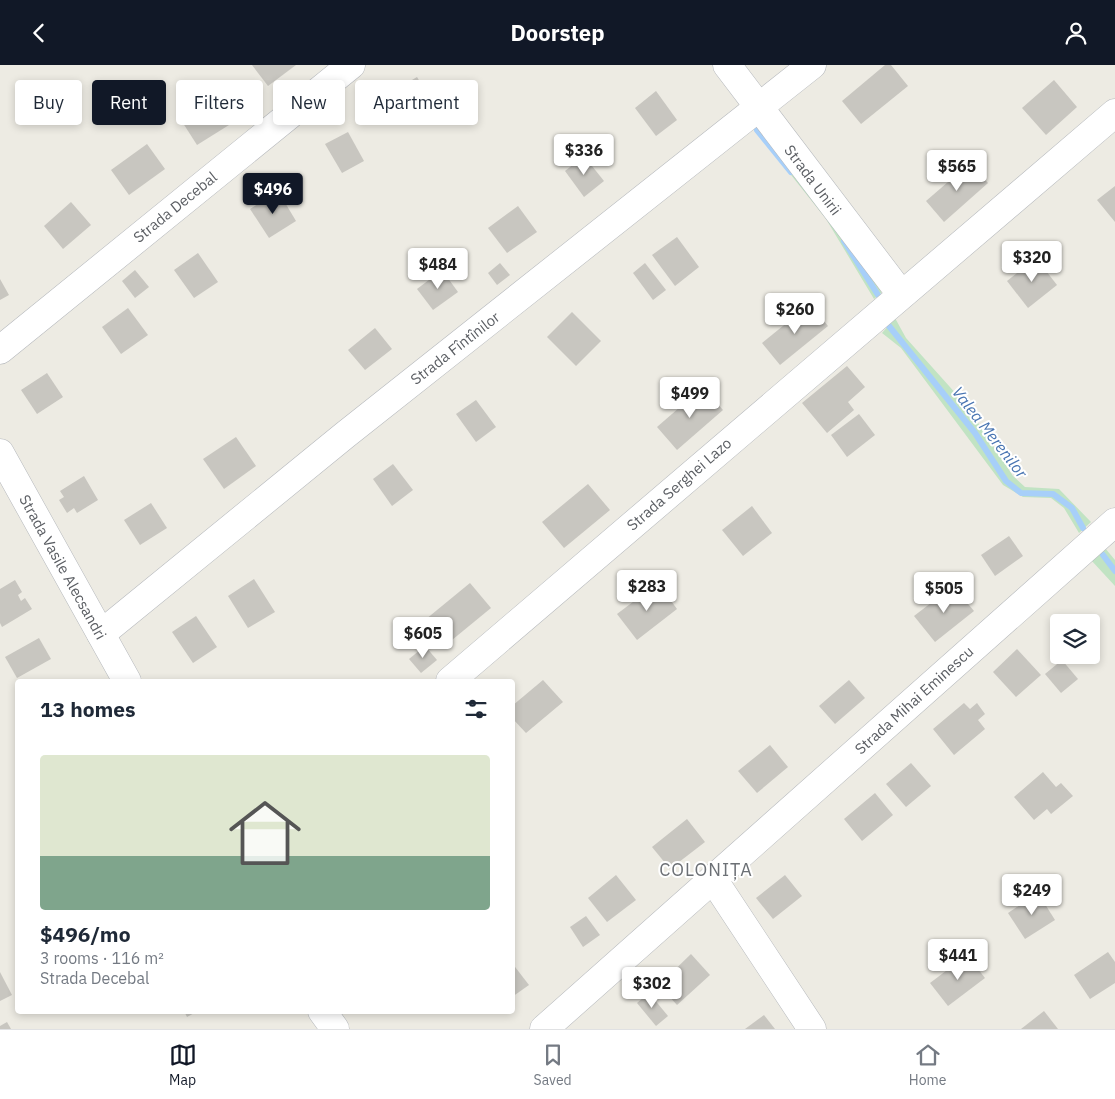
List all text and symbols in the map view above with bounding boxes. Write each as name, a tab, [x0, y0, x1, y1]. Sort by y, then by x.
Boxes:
text: Doorstep	[510, 18, 605, 47]
icon: back	[25, 19, 53, 47]
icon: person	[1062, 19, 1090, 47]
chip: Buy	[15, 80, 82, 125]
chip: Rent	[92, 80, 166, 125]
chip: Filters	[176, 80, 263, 125]
chip: New	[273, 80, 345, 125]
chip: Apartment	[355, 80, 478, 125]
pin: $336	[554, 133, 614, 176]
text: $336	[565, 140, 603, 160]
street label: Strada Unirii	[780, 141, 846, 219]
pin: $565	[927, 149, 987, 192]
text: $565	[938, 156, 976, 176]
street label: Strada Decebal	[129, 167, 221, 247]
pin: $496	[243, 173, 303, 215]
text: $496	[254, 179, 292, 199]
pin: $320	[1002, 241, 1062, 283]
pin: $484	[408, 247, 468, 290]
text: $320	[1013, 247, 1051, 267]
text: $484	[419, 254, 457, 274]
pin: $260	[765, 293, 825, 335]
text: $260	[776, 299, 814, 319]
street label: Strada Fîntînilor	[407, 307, 504, 389]
pin: $499	[660, 377, 720, 419]
water label: Valea Merenilor	[948, 382, 1033, 483]
text: $499	[671, 383, 709, 403]
street label: Strada Serghei Lazo	[623, 433, 735, 535]
street label: Strada Vasile Alecsandri	[15, 491, 111, 643]
pin: $283	[617, 569, 677, 612]
pin: $505	[914, 571, 974, 614]
text: $283	[628, 576, 666, 596]
text: $505	[925, 578, 963, 598]
map controls	[1050, 614, 1100, 664]
button: layers	[1050, 614, 1100, 664]
pin: $605	[393, 617, 453, 659]
text: $605	[404, 623, 442, 643]
street label: Strada Mihai Eminescu	[851, 642, 977, 758]
text: 13 homes	[40, 695, 136, 723]
icon: filters	[462, 695, 490, 723]
icon: home	[220, 788, 310, 878]
district label: COLONIȚA	[659, 858, 753, 881]
pin: $249	[1002, 873, 1062, 916]
text: $249	[1013, 880, 1051, 900]
text: $496/mo	[40, 920, 131, 948]
pin: $441	[928, 939, 988, 981]
text: $441	[939, 945, 977, 965]
text: 3 rooms · 116 m²	[40, 948, 164, 968]
pin: $302	[622, 967, 682, 1009]
text: Strada Decebal	[40, 968, 149, 988]
text: $302	[633, 973, 671, 993]
tab: Map	[169, 1041, 197, 1089]
tab: Saved	[534, 1041, 572, 1089]
tab: Home	[909, 1041, 946, 1089]

